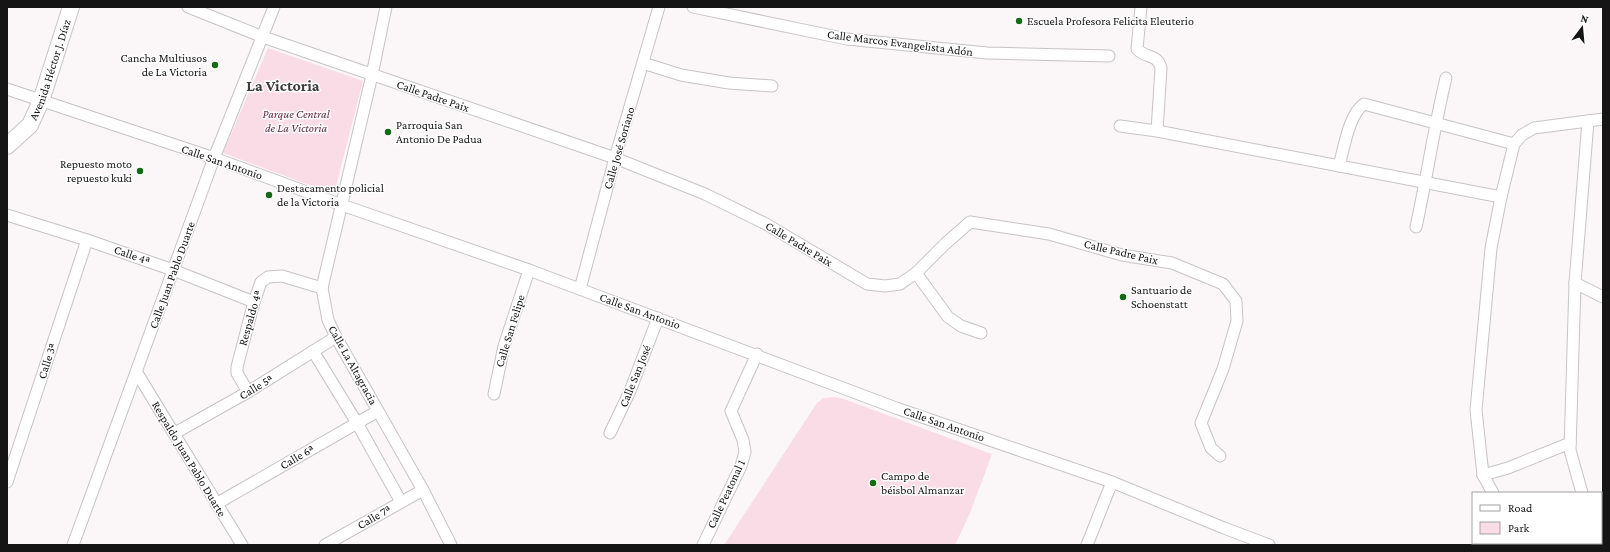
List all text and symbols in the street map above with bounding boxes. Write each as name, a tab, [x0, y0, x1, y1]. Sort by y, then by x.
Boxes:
north arrow	[1562, 8, 1602, 48]
text: N	[1579, 12, 1590, 25]
place label: Escuela Profesora Felicita Eleuterio	[1027, 14, 1194, 28]
marker: Escuela Profesora Felicita Eleuterio	[1014, 16, 1024, 26]
street label: Avenida Héctor J. Díaz	[26, 18, 74, 123]
street label: Calle Marcos Evangelista Adón	[826, 27, 974, 59]
place label: Cancha Multiusos de La Victoria	[120, 51, 207, 79]
marker: Cancha Multiusos de La Victoria	[210, 60, 220, 70]
district label: La Victoria	[246, 77, 320, 94]
street label: Calle Padre Paix	[395, 77, 471, 115]
street label: Calle José Soriano	[601, 105, 637, 191]
park label: Parque Central de La Victoria	[262, 107, 331, 135]
place label: Parroquia San Antonio De Padua	[396, 118, 482, 146]
marker: Parroquia San Antonio De Padua	[383, 127, 393, 137]
street label: Calle San Antonio	[180, 142, 264, 182]
place label: Repuesto moto repuesto kuki	[60, 157, 132, 185]
marker: Repuesto moto repuesto kuki	[135, 166, 145, 176]
place label: Destacamento policial de la Victoria	[277, 181, 384, 209]
marker: Destacamento policial de la Victoria	[264, 190, 274, 200]
street label: Calle Padre Paix	[763, 218, 835, 270]
street label: Calle Juan Pablo Duarte	[146, 220, 198, 330]
street label: Calle Padre Paix	[1082, 237, 1160, 267]
street label: Calle 4ª	[112, 242, 152, 268]
place label: Santuario de Schoenstatt	[1131, 283, 1192, 311]
street label: Respaldo 4ª	[235, 288, 265, 347]
street label: Calle San Antonio	[598, 290, 682, 332]
marker: Santuario de Schoenstatt	[1118, 292, 1128, 302]
street label: Calle San Felipe	[492, 293, 528, 369]
street label: Calle La Altagracia	[325, 323, 381, 408]
street label: Calle 3ª	[35, 341, 59, 381]
street label: Calle San José	[616, 343, 654, 409]
street label: Calle 5ª	[237, 371, 276, 402]
street label: Respaldo Juan Pablo Duarte	[149, 399, 229, 519]
street label: Calle San Antonio	[902, 404, 986, 444]
street label: Calle 6ª	[277, 441, 317, 472]
street label: Calle Peatonal 1	[704, 457, 748, 531]
place label: Campo de béisbol Almanzar	[881, 469, 965, 497]
marker: Campo de béisbol Almanzar	[868, 478, 878, 488]
legend	[1472, 492, 1602, 544]
text: Road	[1508, 501, 1533, 515]
street label: Calle 7ª	[355, 502, 394, 532]
text: Park	[1508, 521, 1530, 535]

